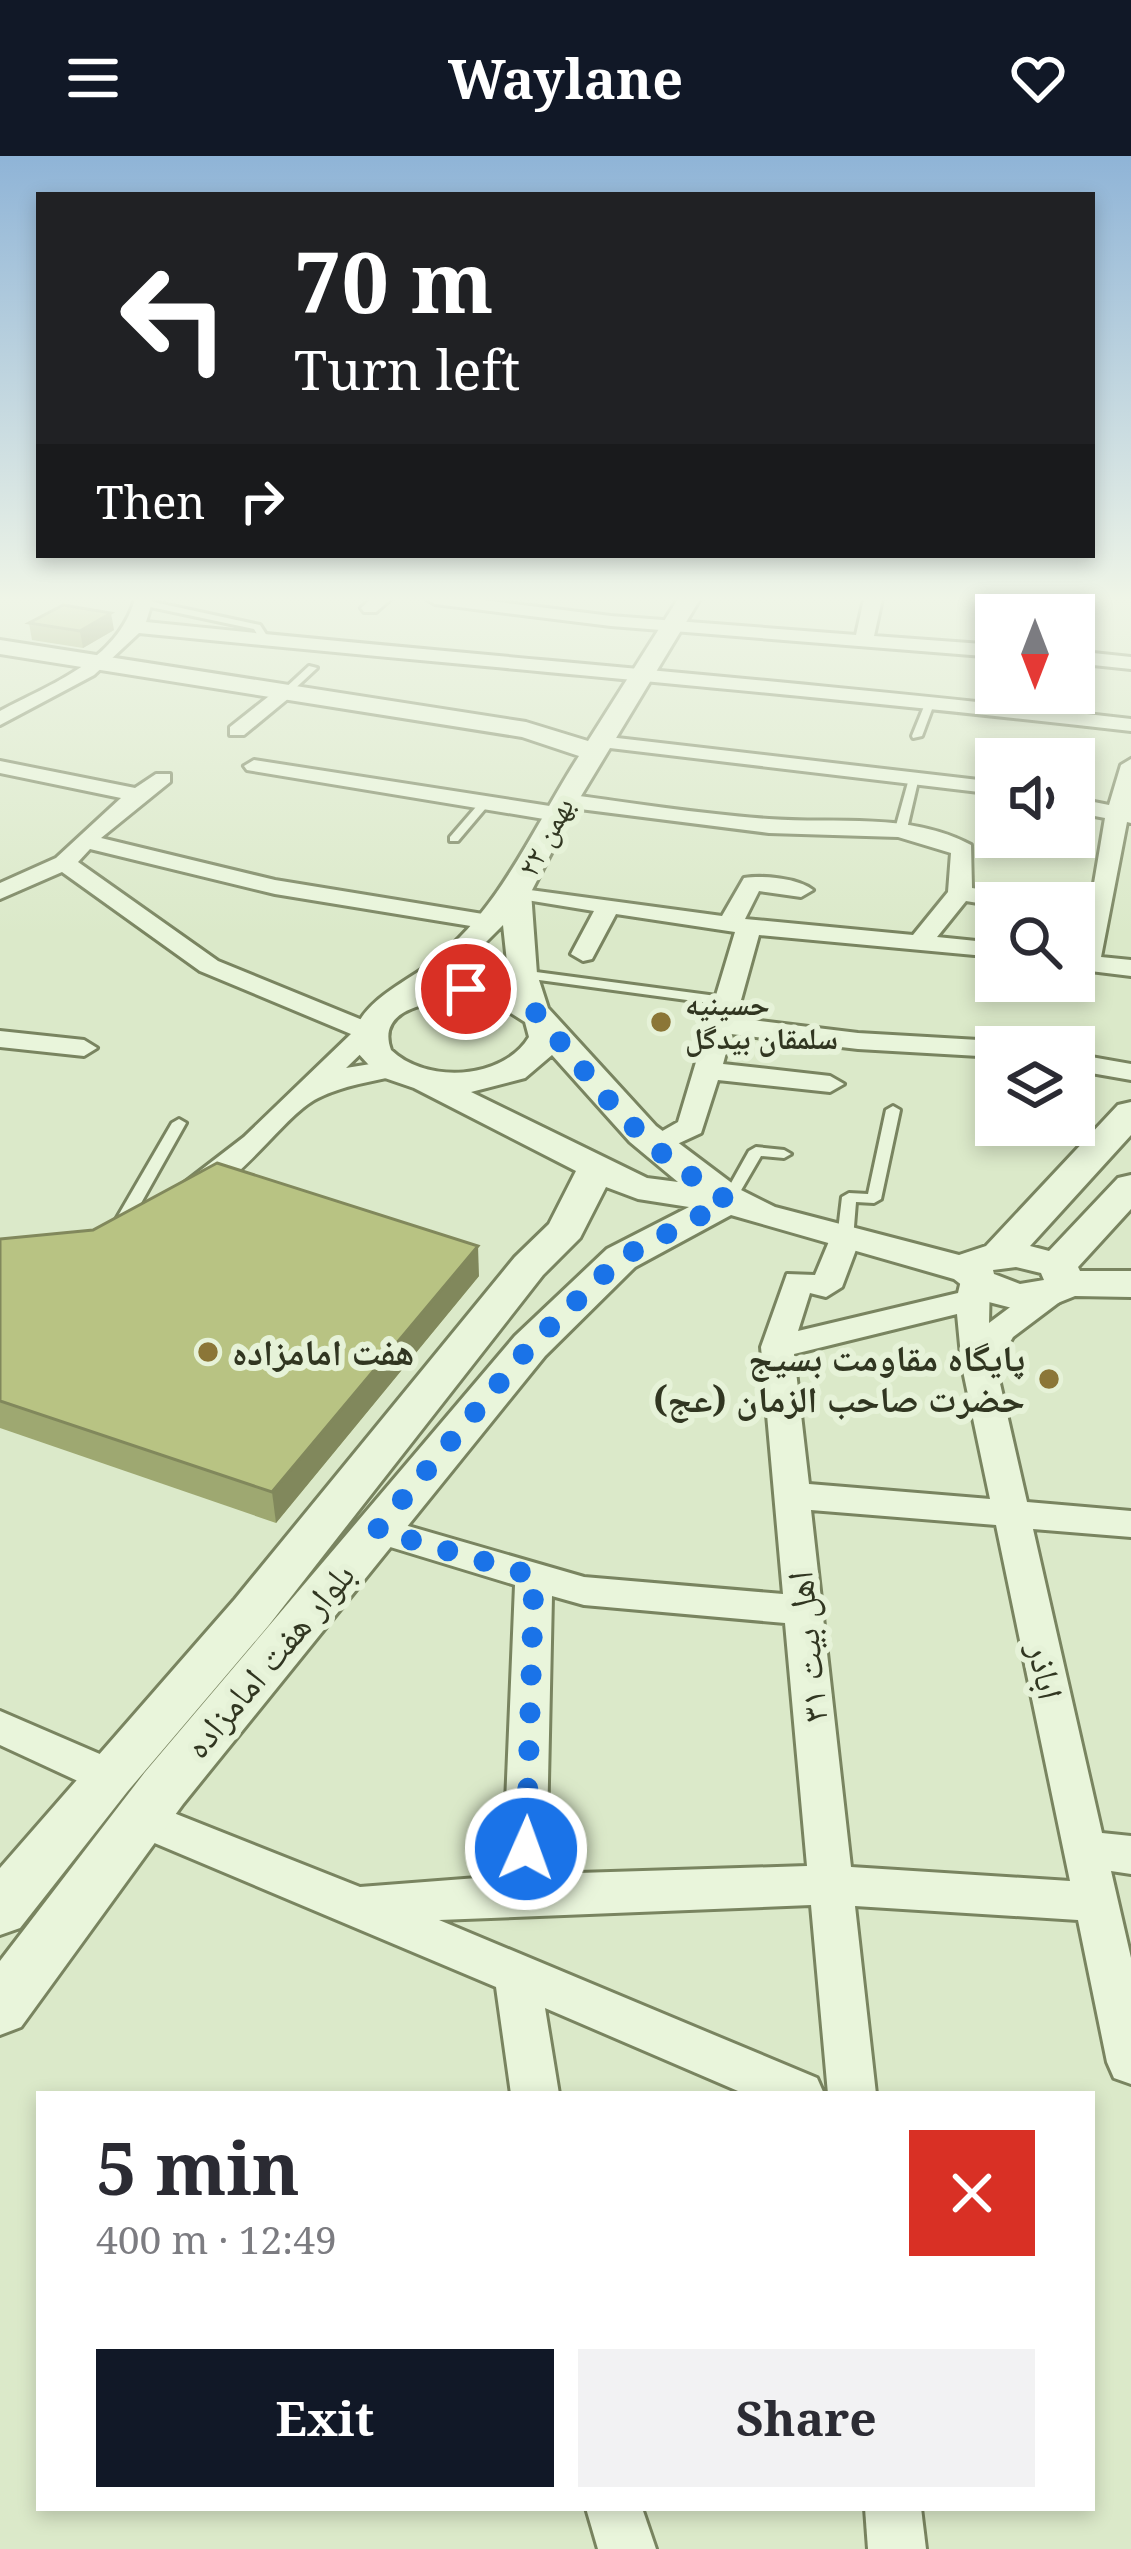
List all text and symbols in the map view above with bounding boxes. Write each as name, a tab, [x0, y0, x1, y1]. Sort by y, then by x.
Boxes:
text: Waylane	[448, 41, 683, 115]
icon: menu	[60, 45, 126, 111]
icon: heart	[1005, 45, 1071, 111]
text: 70 m	[294, 223, 494, 338]
icon: left	[96, 240, 252, 396]
text: Turn left	[294, 332, 520, 406]
icon: right	[229, 468, 295, 534]
text: Then	[96, 471, 205, 532]
north arrow	[975, 594, 1095, 714]
map controls	[975, 594, 1095, 1146]
button: sound	[975, 738, 1095, 858]
street label: ۲۲ بهمن	[507, 789, 583, 883]
button: search	[975, 882, 1095, 1002]
pin	[415, 938, 517, 1040]
icon: arrive	[433, 956, 499, 1022]
place label: حسینیه سلمقان بیدگل	[685, 983, 838, 1058]
marker: حسینیه سلمقان بیدگل	[648, 1009, 674, 1035]
button: layers	[975, 1026, 1095, 1146]
place label: هفت امامزاده	[232, 1327, 414, 1376]
place label: پایگاه مقاومت بسیج حضرت صاحب الزمان (عج)	[653, 1333, 1025, 1423]
marker: هفت امامزاده	[195, 1339, 221, 1365]
marker: پایگاه مقاومت بسیج حضرت صاحب الزمان (عج)	[1036, 1366, 1062, 1392]
street label: بلوار هفت امامزاده	[172, 1551, 365, 1768]
street label: اهل بیت ۳۱	[774, 1569, 839, 1725]
street label: اباذر	[1016, 1637, 1076, 1704]
position arrow	[463, 1786, 589, 1912]
text: 5 min	[96, 2118, 300, 2216]
button: close	[909, 2130, 1035, 2256]
text: 400 m · 12:49	[96, 2212, 337, 2265]
button: Exit	[96, 2349, 554, 2487]
button: Share	[578, 2349, 1035, 2487]

